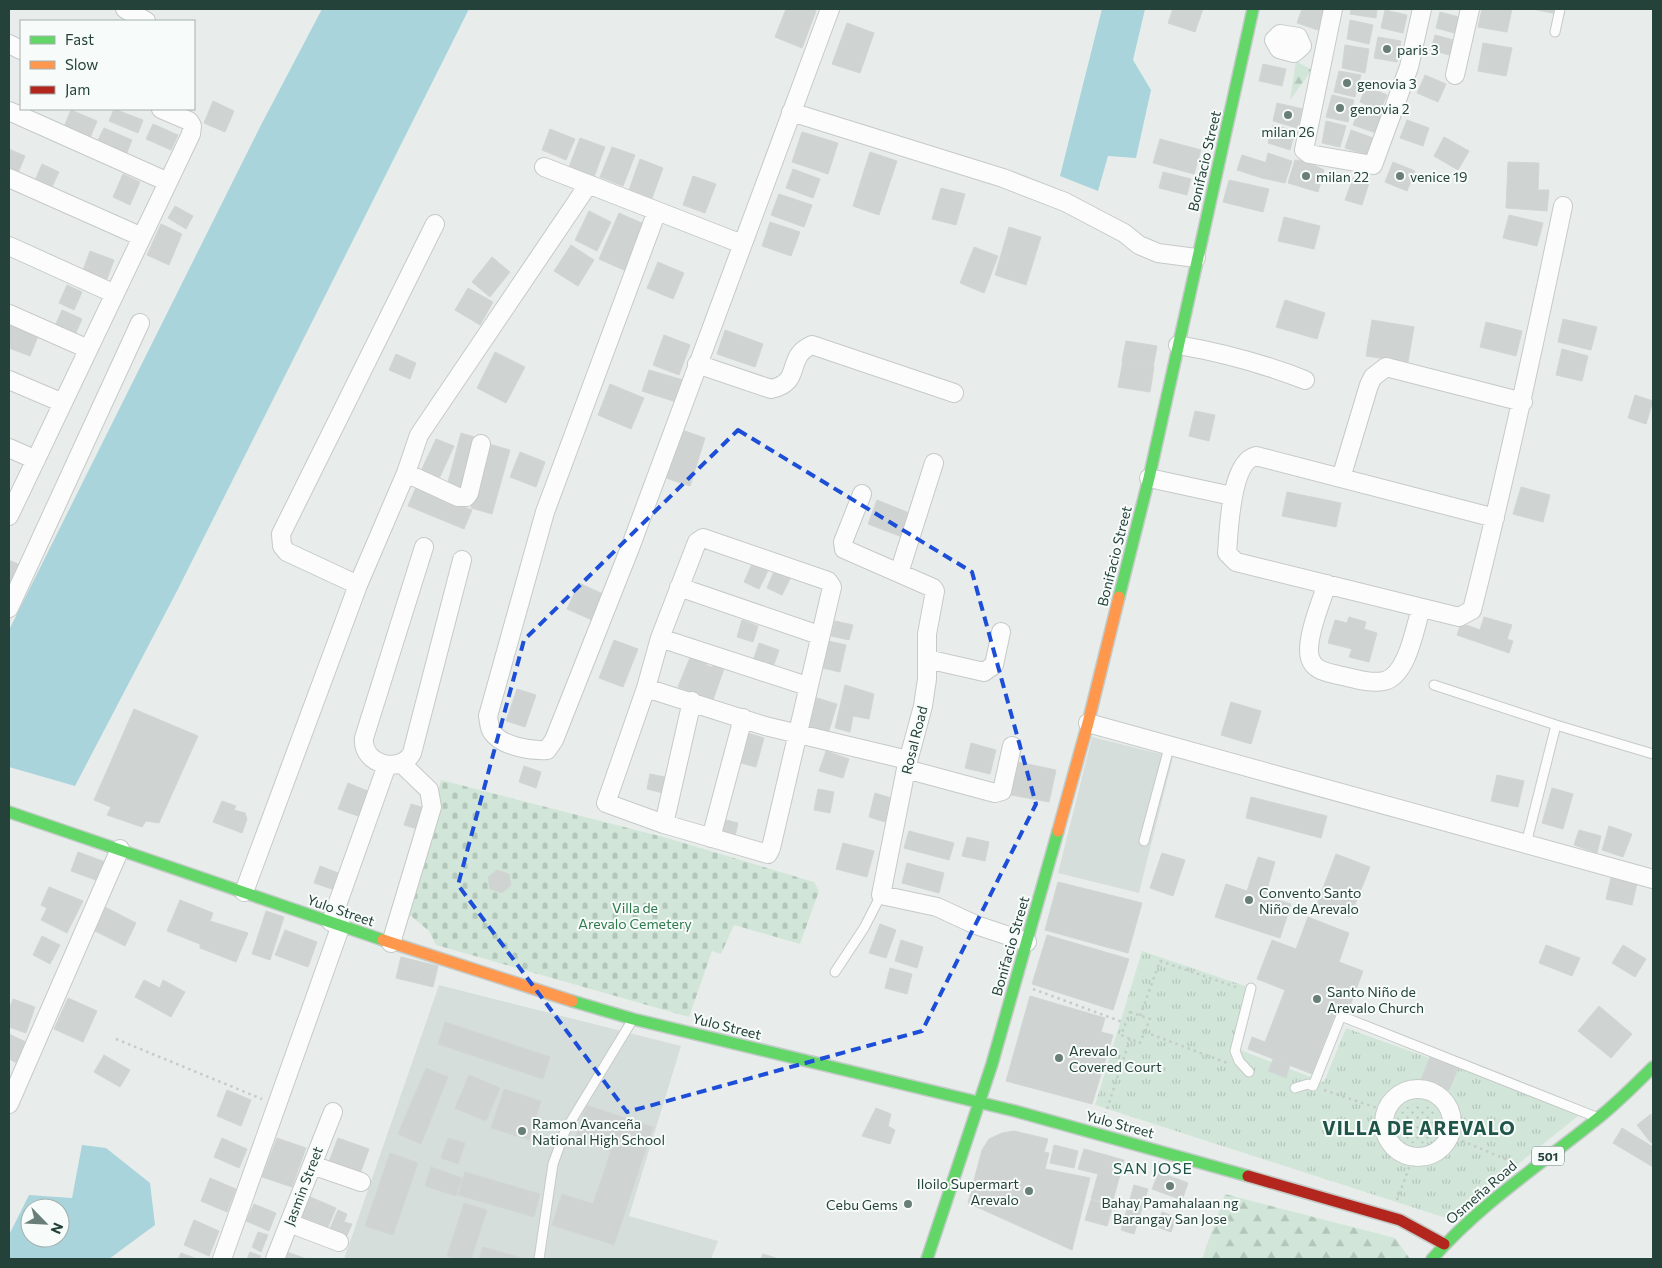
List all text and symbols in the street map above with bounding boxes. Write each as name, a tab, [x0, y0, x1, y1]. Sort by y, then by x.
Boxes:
legend	[20, 20, 195, 110]
text: Fast	[65, 30, 94, 48]
place label: paris 3	[1397, 41, 1439, 58]
marker: paris 3	[1381, 43, 1393, 55]
text: Slow	[65, 55, 98, 73]
place label: genovia 3	[1357, 75, 1417, 92]
marker: genovia 3	[1341, 77, 1353, 89]
text: Jam	[65, 80, 90, 98]
place label: genovia 2	[1350, 100, 1410, 117]
marker: genovia 2	[1334, 102, 1346, 114]
street label: Bonifacio Street	[1184, 109, 1224, 213]
marker: milan 26	[1282, 109, 1294, 121]
place label: milan 26	[1261, 123, 1315, 140]
place label: milan 22	[1316, 168, 1369, 185]
place label: venice 19	[1410, 168, 1467, 185]
marker: milan 22	[1300, 170, 1312, 182]
marker: venice 19	[1394, 170, 1406, 182]
street label: Bonifacio Street	[1093, 504, 1135, 608]
street label: Rosal Road	[897, 704, 931, 776]
place label: Convento Santo Niño de Arevalo	[1259, 884, 1361, 917]
street label: Yulo Street	[305, 891, 377, 930]
street label: Bonifacio Street	[988, 894, 1032, 998]
marker: Convento Santo Niño de Arevalo	[1243, 894, 1255, 906]
park label: Villa de Arevalo Cemetery	[578, 899, 692, 932]
place label: Santo Niño de Arevalo Church	[1327, 983, 1424, 1016]
marker: Santo Niño de Arevalo Church	[1311, 993, 1323, 1005]
street label: Yulo Street	[691, 1009, 763, 1043]
place label: Arevalo Covered Court	[1069, 1042, 1162, 1075]
marker: Arevalo Covered Court	[1053, 1052, 1065, 1064]
street label: Yulo Street	[1084, 1107, 1156, 1141]
place label: Ramon Avanceña National High School	[532, 1115, 665, 1148]
district label: VILLA DE AREVALO	[1322, 1116, 1516, 1139]
marker: Ramon Avanceña National High School	[516, 1125, 528, 1137]
street label: Jasmin Street	[280, 1144, 326, 1228]
road number: 501	[1532, 1146, 1564, 1166]
street label: Osmeña Road	[1442, 1157, 1520, 1227]
district label: SAN JOSE	[1113, 1158, 1193, 1177]
place label: Iloilo Supermart Arevalo	[917, 1175, 1019, 1208]
marker: Bahay Pamahalaan ng Barangay San Jose	[1164, 1180, 1176, 1192]
marker: Iloilo Supermart Arevalo	[1023, 1185, 1035, 1197]
place label: Bahay Pamahalaan ng Barangay San Jose	[1102, 1194, 1239, 1227]
place label: Cebu Gems	[826, 1196, 898, 1213]
north arrow	[20, 1198, 70, 1248]
marker: Cebu Gems	[902, 1198, 914, 1210]
text: N	[47, 1220, 67, 1237]

